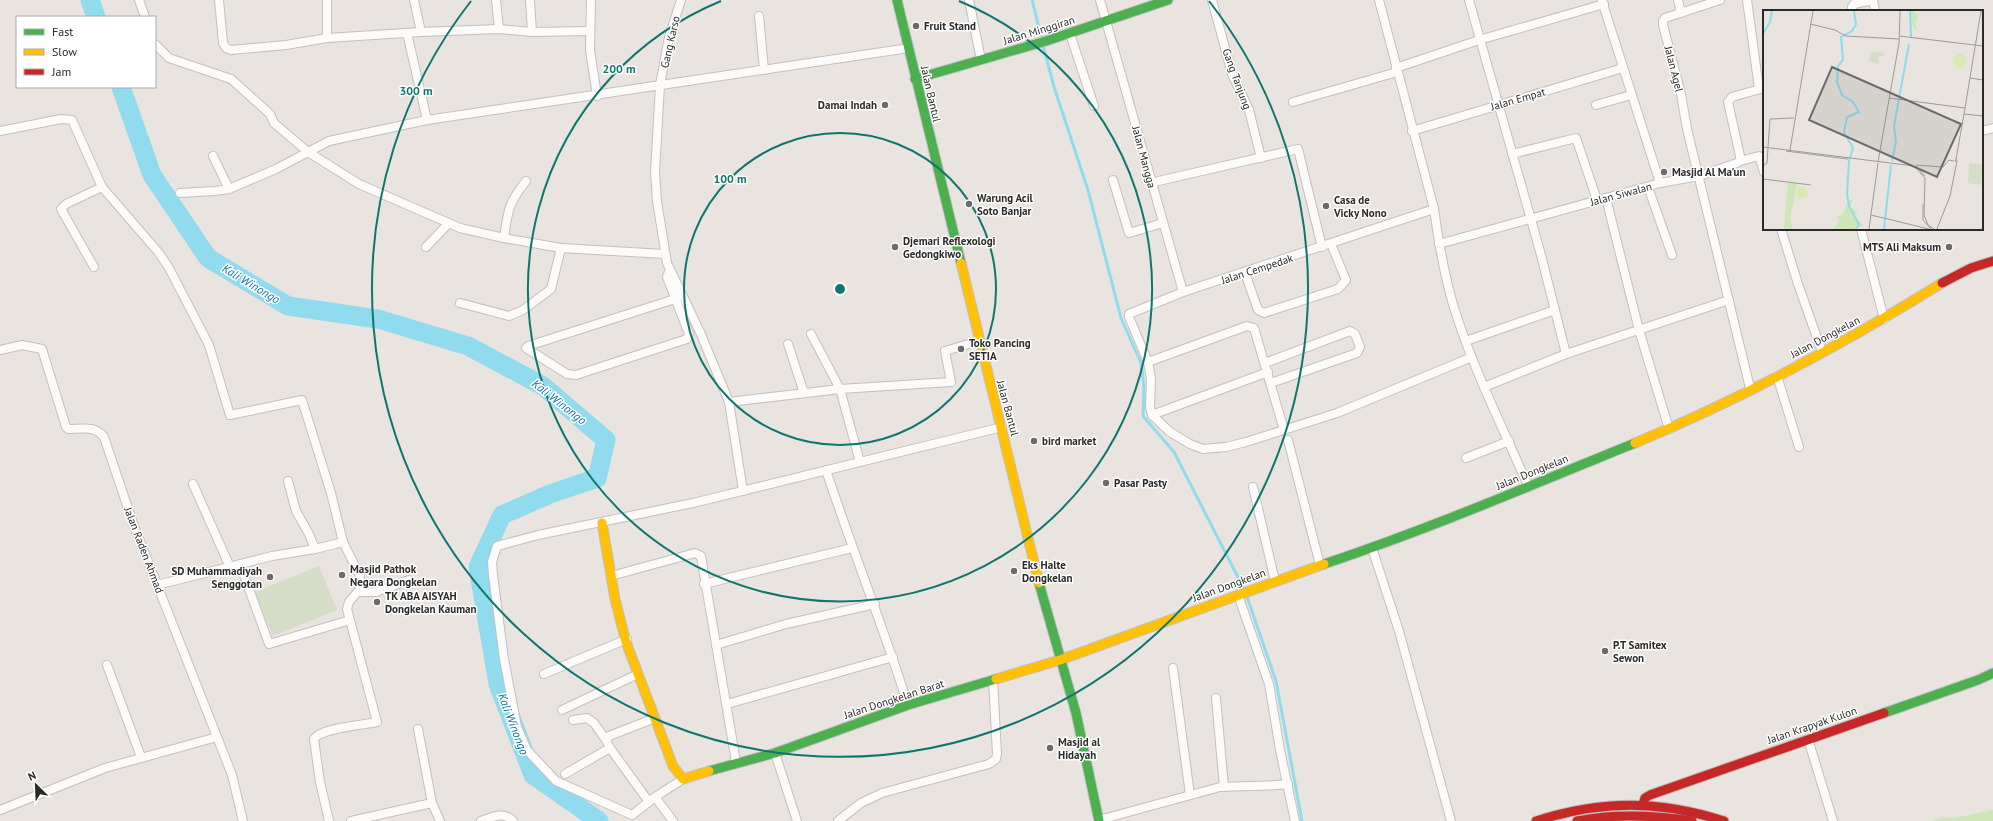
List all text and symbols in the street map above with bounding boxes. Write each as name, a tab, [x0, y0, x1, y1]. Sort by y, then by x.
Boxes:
inset map	[1763, 10, 1983, 230]
street label: Jalan Minggiran	[1001, 12, 1076, 48]
street label: Gang Karso	[657, 14, 683, 69]
legend	[16, 16, 156, 88]
place label: Fruit Stand	[924, 19, 976, 33]
marker: Fruit Stand	[911, 21, 921, 31]
text: Fast	[52, 24, 73, 39]
text: Slow	[52, 44, 77, 59]
street label: Jalan Agel	[1661, 44, 1687, 94]
street label: Gang Tanjung	[1219, 47, 1255, 112]
text: 200 m	[602, 61, 636, 76]
text: Jam	[51, 64, 71, 79]
street label: Jalan Bantul	[918, 64, 944, 124]
text: 300 m	[399, 83, 433, 98]
street label: Jalan Empat	[1488, 84, 1547, 114]
place label: Damai Indah	[818, 98, 877, 112]
marker: Damai Indah	[880, 100, 890, 110]
street label: Jalan Mangga	[1129, 123, 1159, 190]
place label: Masjid Al Ma'un	[1672, 165, 1745, 179]
marker: Masjid Al Ma'un	[1659, 167, 1669, 177]
text: 100 m	[713, 171, 747, 186]
street label: Jalan Siwalan	[1588, 179, 1653, 209]
place label: Warung Acil Soto Banjar	[977, 191, 1034, 218]
place label: Casa de Vicky Nono	[1333, 193, 1387, 220]
marker: Warung Acil Soto Banjar	[964, 199, 974, 209]
marker: Casa de Vicky Nono	[1321, 201, 1331, 211]
place label: Djemari Reflexologi Gedongkiwo	[903, 234, 996, 261]
place label: MTS Ali Maksum	[1863, 240, 1941, 254]
marker: Djemari Reflexologi Gedongkiwo	[890, 242, 900, 252]
marker: MTS Ali Maksum	[1944, 242, 1954, 252]
street label: Jalan Cempedak	[1218, 251, 1295, 288]
water label: Kali Winongo	[220, 260, 283, 307]
centre of rings	[833, 282, 847, 296]
street label: Jalan Dongkelan	[1787, 313, 1862, 362]
place label: Toko Pancing SETIA	[969, 336, 1031, 363]
marker: Toko Pancing SETIA	[956, 344, 966, 354]
water label: Kali Winongo	[529, 376, 590, 427]
street label: Jalan Bantul	[994, 378, 1022, 438]
place label: bird market	[1042, 434, 1096, 448]
marker: bird market	[1029, 436, 1039, 446]
street label: Jalan Dongkelan	[1493, 451, 1570, 493]
place label: Pasar Pasty	[1114, 476, 1168, 490]
marker: Pasar Pasty	[1101, 478, 1111, 488]
street label: Jalan Raden Ahmad	[121, 504, 167, 595]
place label: Eks Halte Dongkelan	[1022, 558, 1072, 585]
place label: Masjid Pathok Negara Dongkelan	[350, 562, 437, 589]
place label: SD Muhammadiyah Senggotan	[171, 564, 262, 591]
street label: Jalan Dongkelan	[1190, 565, 1267, 605]
marker: Eks Halte Dongkelan	[1009, 566, 1019, 576]
marker: Masjid Pathok Negara Dongkelan	[337, 570, 347, 580]
marker: SD Muhammadiyah Senggotan	[265, 572, 275, 582]
place label: TK ABA AISYAH Dongkelan Kauman	[385, 589, 477, 616]
marker: TK ABA AISYAH Dongkelan Kauman	[372, 597, 382, 607]
place label: P.T Samitex Sewon	[1613, 638, 1667, 665]
marker: P.T Samitex Sewon	[1600, 646, 1610, 656]
street label: Jalan Dongkelan Barat	[841, 676, 946, 722]
water label: Kali Winongo	[495, 691, 532, 757]
street label: Jalan Krapyak Kulon	[1765, 703, 1859, 747]
place label: Masjid al Hidayah	[1058, 735, 1101, 762]
marker: Masjid al Hidayah	[1045, 743, 1055, 753]
north arrow	[16, 765, 56, 805]
text: N	[26, 768, 38, 784]

